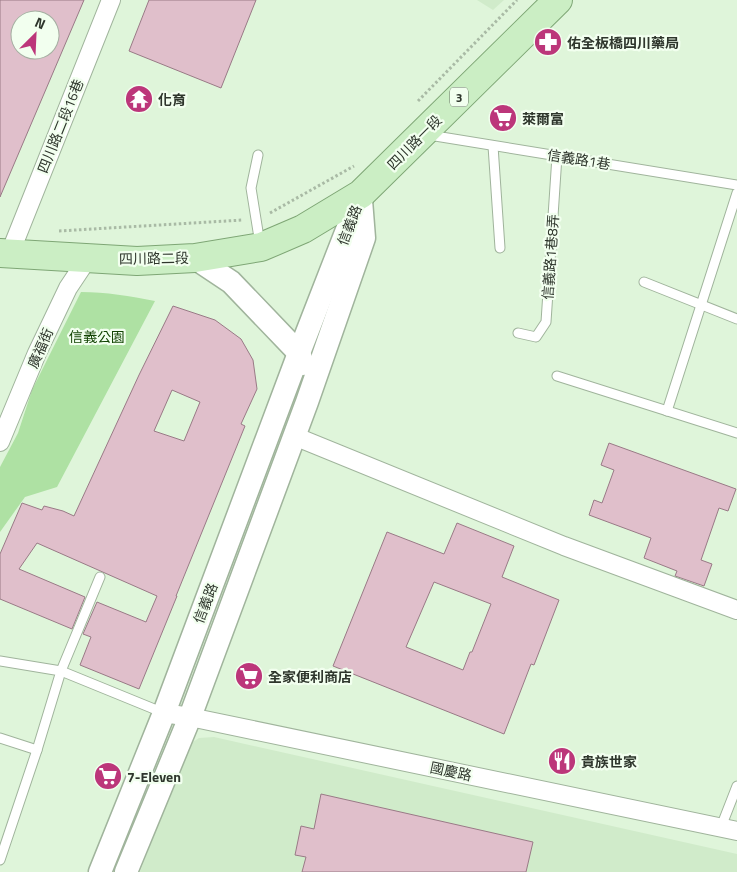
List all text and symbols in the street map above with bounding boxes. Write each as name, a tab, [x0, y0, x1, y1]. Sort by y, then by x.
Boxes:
north arrow	[10, 10, 60, 60]
text: N	[32, 11, 49, 34]
pharmacy icon: 佑全板橋四川藥局	[533, 27, 563, 57]
place label: 佑全板橋四川藥局	[567, 32, 679, 53]
street label: 四川路二段16巷	[32, 76, 88, 176]
temple icon: 化育	[124, 84, 154, 114]
road number: 3	[450, 88, 468, 106]
place label: 化育	[158, 89, 186, 110]
supermarket icon: 萊爾富	[488, 103, 518, 133]
place label: 萊爾富	[522, 108, 564, 129]
street label: 四川路一段	[382, 110, 446, 174]
street label: 信義路1巷	[546, 144, 612, 174]
street label: 信義路	[332, 202, 366, 248]
street label: 信義路1巷8弄	[537, 214, 563, 300]
street label: 四川路二段	[119, 247, 189, 269]
street label: 廣福街	[22, 325, 58, 371]
park label: 信義公園	[69, 326, 125, 347]
street label: 信義路	[188, 580, 222, 626]
supermarket icon: 全家便利商店	[234, 661, 264, 691]
place label: 全家便利商店	[268, 666, 352, 687]
restaurant icon: 貴族世家	[547, 746, 577, 776]
place label: 貴族世家	[581, 751, 637, 772]
street label: 國慶路	[428, 756, 474, 786]
supermarket icon: 7-Eleven	[93, 761, 123, 791]
place label: 7-Eleven	[127, 766, 181, 787]

